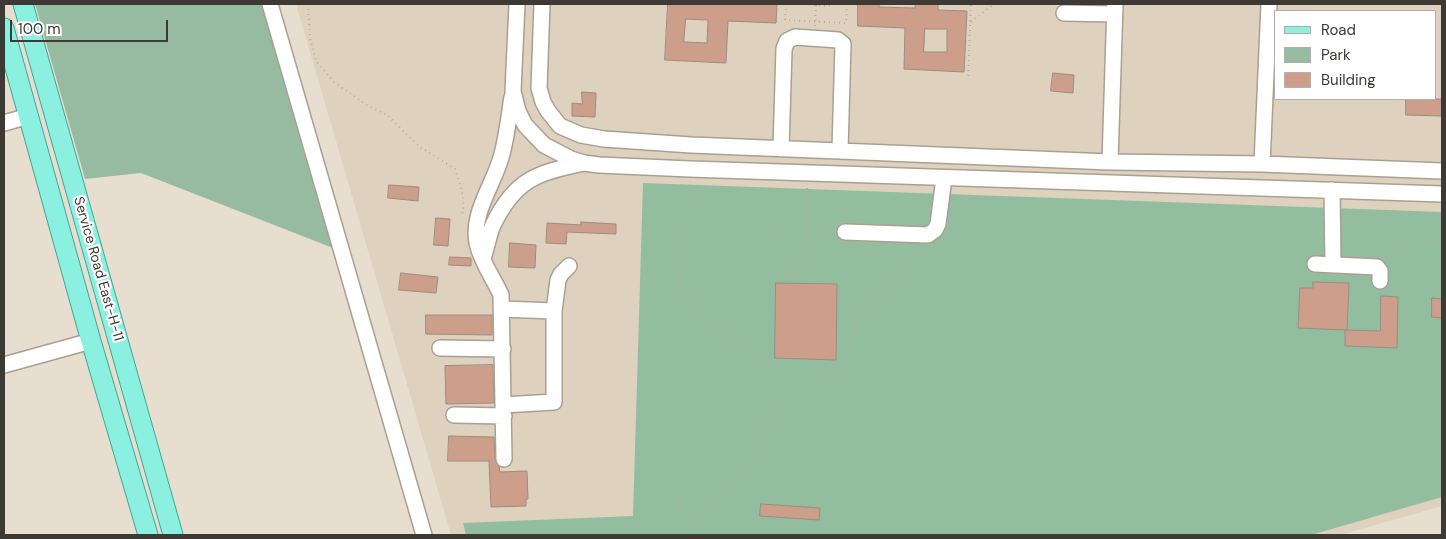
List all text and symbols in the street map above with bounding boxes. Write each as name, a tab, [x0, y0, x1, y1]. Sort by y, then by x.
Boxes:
scale bar	[12, 10, 170, 42]
legend	[1274, 10, 1436, 100]
text: 100 m	[18, 19, 61, 39]
text: Road	[1321, 20, 1356, 40]
text: Park	[1321, 45, 1351, 65]
text: Building	[1321, 70, 1376, 90]
street label: Service Road East-H-11	[69, 195, 127, 343]

